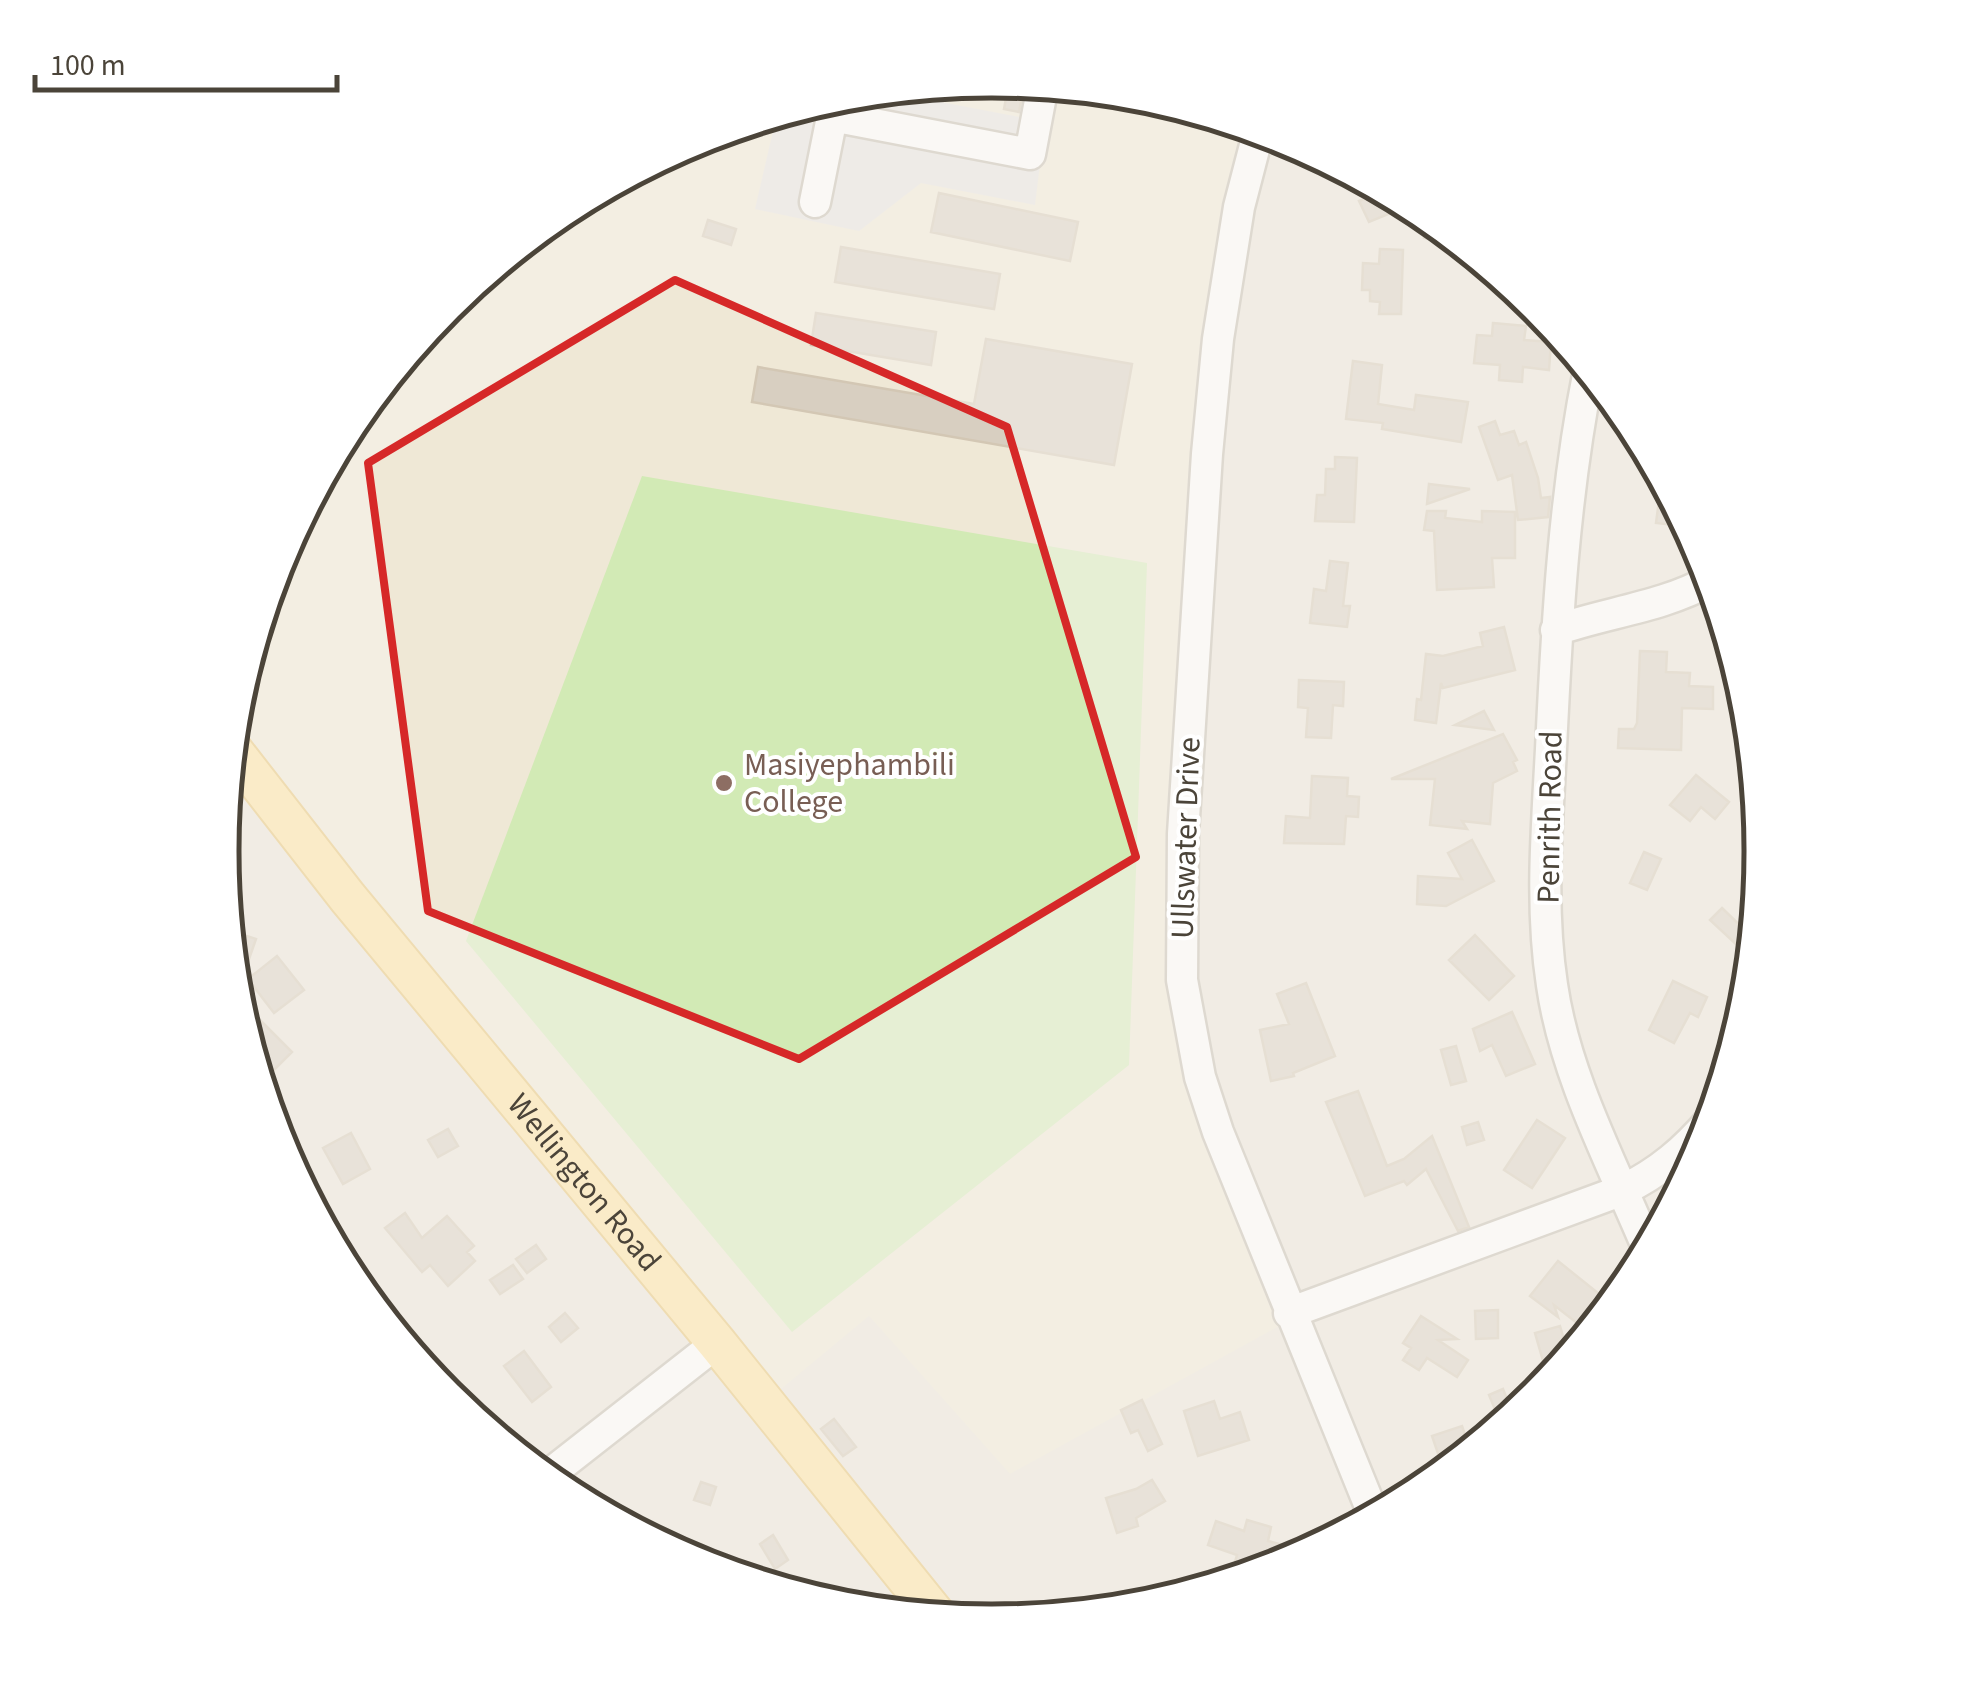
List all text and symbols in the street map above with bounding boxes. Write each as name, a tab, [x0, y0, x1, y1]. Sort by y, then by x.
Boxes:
scale bar	[35, 30, 338, 92]
text: 100 m	[50, 44, 126, 87]
street label: Penrith Road	[1525, 730, 1575, 904]
street label: Ullswater Drive	[1159, 736, 1213, 940]
place label: Masiyephambili College	[744, 742, 955, 825]
marker: Masiyephambili College	[713, 772, 735, 794]
street label: Wellington Road	[496, 1084, 672, 1282]

